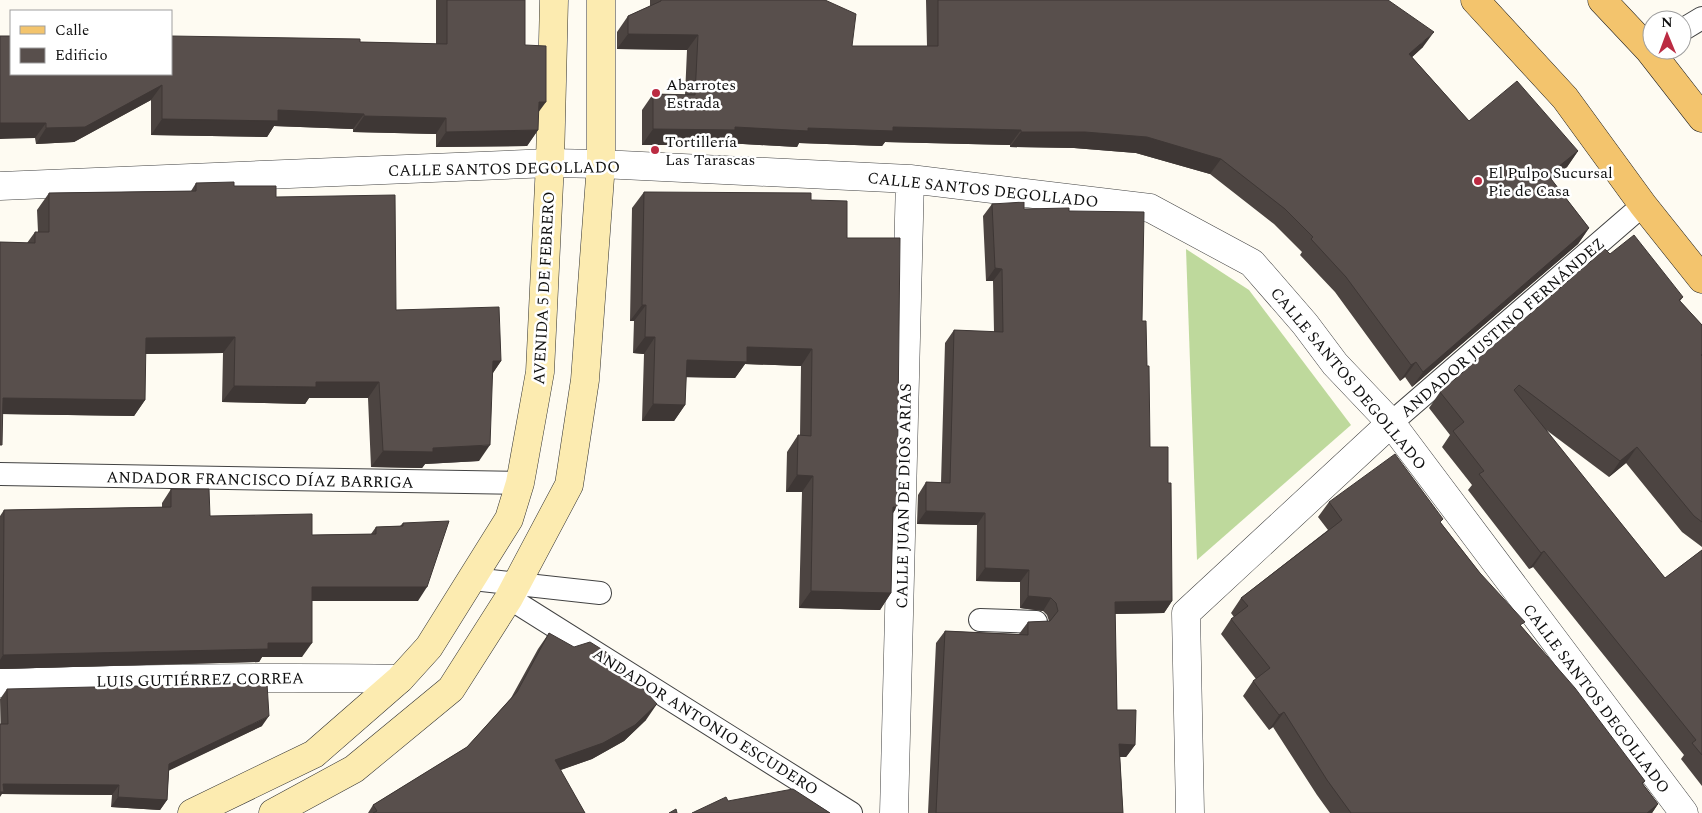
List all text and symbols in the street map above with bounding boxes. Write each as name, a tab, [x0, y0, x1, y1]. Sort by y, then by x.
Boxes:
legend	[10, 10, 172, 75]
north arrow	[1642, 10, 1692, 60]
text: N	[1661, 12, 1673, 33]
text: Calle	[55, 19, 89, 42]
text: Edificio	[55, 44, 108, 67]
place label: Abarrotes Estrada	[666, 73, 736, 115]
marker: Abarrotes Estrada	[650, 87, 662, 99]
place label: Tortillería Las Tarascas	[665, 130, 755, 172]
marker: Tortillería Las Tarascas	[649, 144, 661, 156]
street label: CALLE SANTOS DEGOLLADO	[388, 155, 620, 183]
place label: El Pulpo Sucursal Pie de Casa	[1488, 161, 1613, 203]
street label: CALLE SANTOS DEGOLLADO	[866, 166, 1100, 214]
marker: El Pulpo Sucursal Pie de Casa	[1472, 175, 1484, 187]
street label: AVENIDA 5 DE FEBRERO	[527, 191, 561, 385]
street label: ANDADOR JUSTINO FERNÁNDEZ	[1395, 232, 1610, 423]
street label: CALLE SANTOS DEGOLLADO	[1264, 282, 1432, 475]
street label: CALLE JUAN DE DIOS ARIAS	[890, 383, 918, 609]
street label: ANDADOR FRANCISCO DÍAZ BARRIGA	[106, 465, 414, 495]
street label: CALLE SANTOS DEGOLLADO	[1517, 599, 1676, 799]
street label: ANDADOR ANTONIO ESCUDERO	[588, 642, 823, 802]
street label: LUIS GUTIÉRREZ CORREA	[96, 666, 304, 694]

